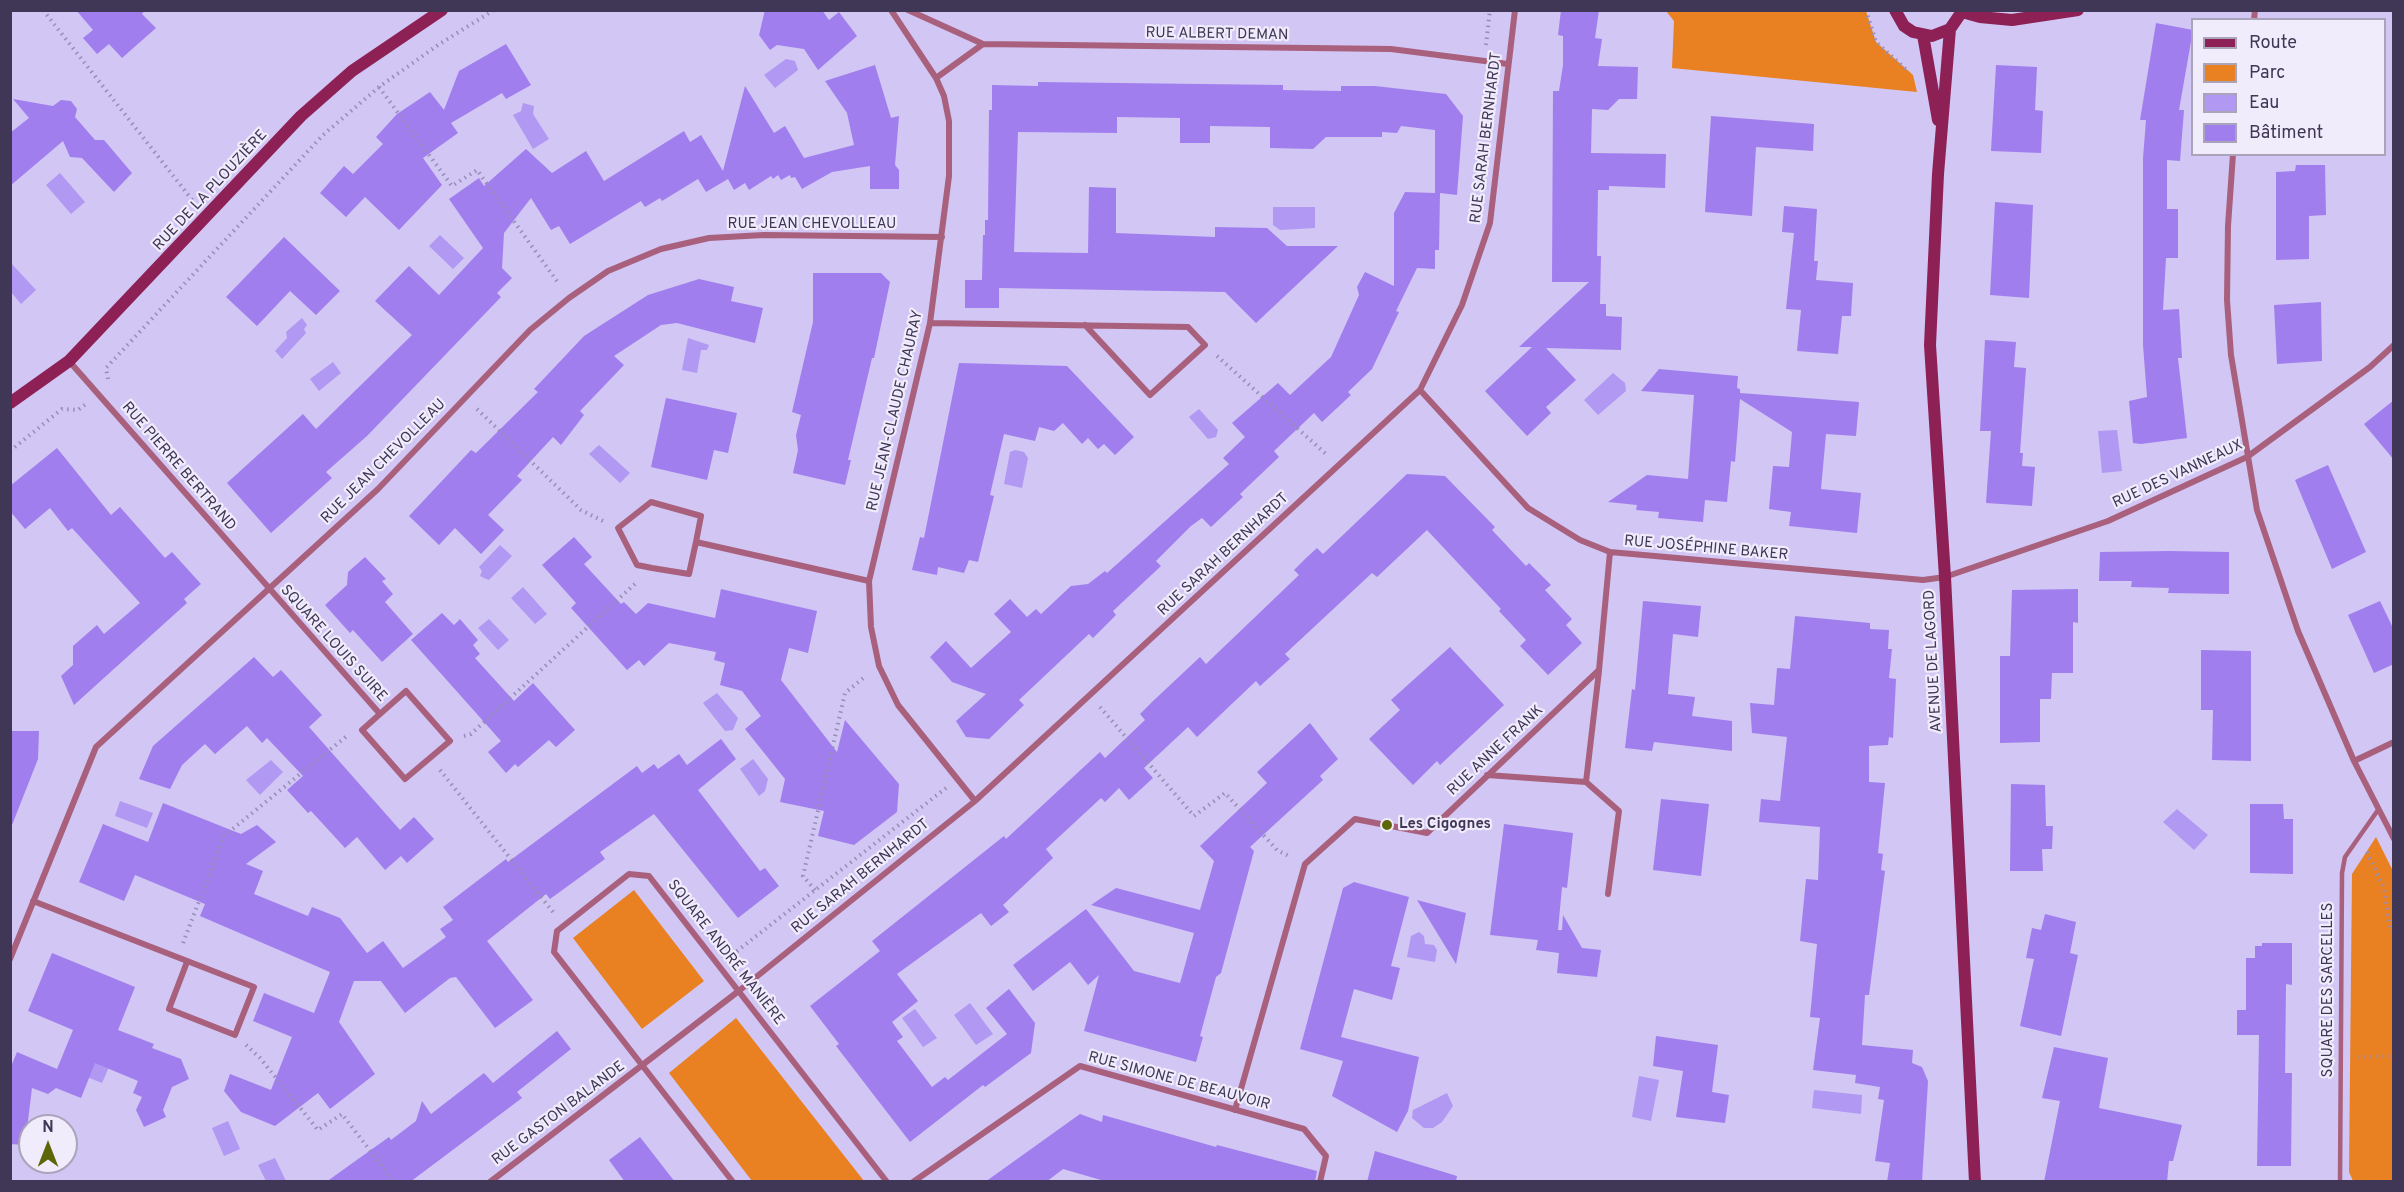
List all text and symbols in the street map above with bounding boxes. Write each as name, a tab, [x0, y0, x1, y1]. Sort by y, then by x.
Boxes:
legend	[2191, 18, 2386, 156]
street label: RUE ALBERT DEMAN	[1145, 25, 1289, 45]
text: Route	[2249, 32, 2297, 55]
street label: RUE SARAH BERNHARDT	[1468, 51, 1506, 225]
text: Parc	[2249, 62, 2285, 85]
text: Eau	[2249, 92, 2279, 115]
text: Bâtiment	[2249, 122, 2323, 145]
street label: RUE DE LA PLOUZIÈRE	[150, 127, 272, 255]
street label: RUE JEAN CHEVOLLEAU	[728, 216, 896, 234]
street label: RUE JEAN-CLAUDE CHAURAY	[864, 309, 928, 513]
street label: RUE JEAN CHEVOLLEAU	[318, 396, 450, 528]
street label: RUE PIERRE BERTRAND	[117, 399, 239, 535]
street label: RUE DES VANNEAUX	[2110, 437, 2246, 513]
street label: RUE SARAH BERNHARDT	[1155, 490, 1293, 620]
street label: RUE JOSÉPHINE BAKER	[1623, 533, 1789, 565]
street label: SQUARE LOUIS SUIRE	[276, 582, 390, 706]
street label: AVENUE DE LAGORD	[1921, 589, 1947, 733]
street label: RUE ANNE FRANK	[1444, 702, 1548, 800]
street label: RUE SARAH BERNHARDT	[788, 816, 934, 938]
place label: Les Cigognes	[1399, 816, 1491, 834]
marker: Les Cigognes	[1380, 818, 1394, 832]
street label: SQUARE ANDRÉ MANIÈRE	[663, 877, 787, 1029]
street label: SQUARE DES SARCELLES	[2320, 903, 2338, 1077]
street label: RUE SIMONE DE BEAUVOIR	[1086, 1049, 1272, 1115]
street label: RUE GASTON BALANDE	[489, 1058, 629, 1170]
north arrow	[18, 1114, 78, 1174]
text: N	[42, 1118, 54, 1138]

